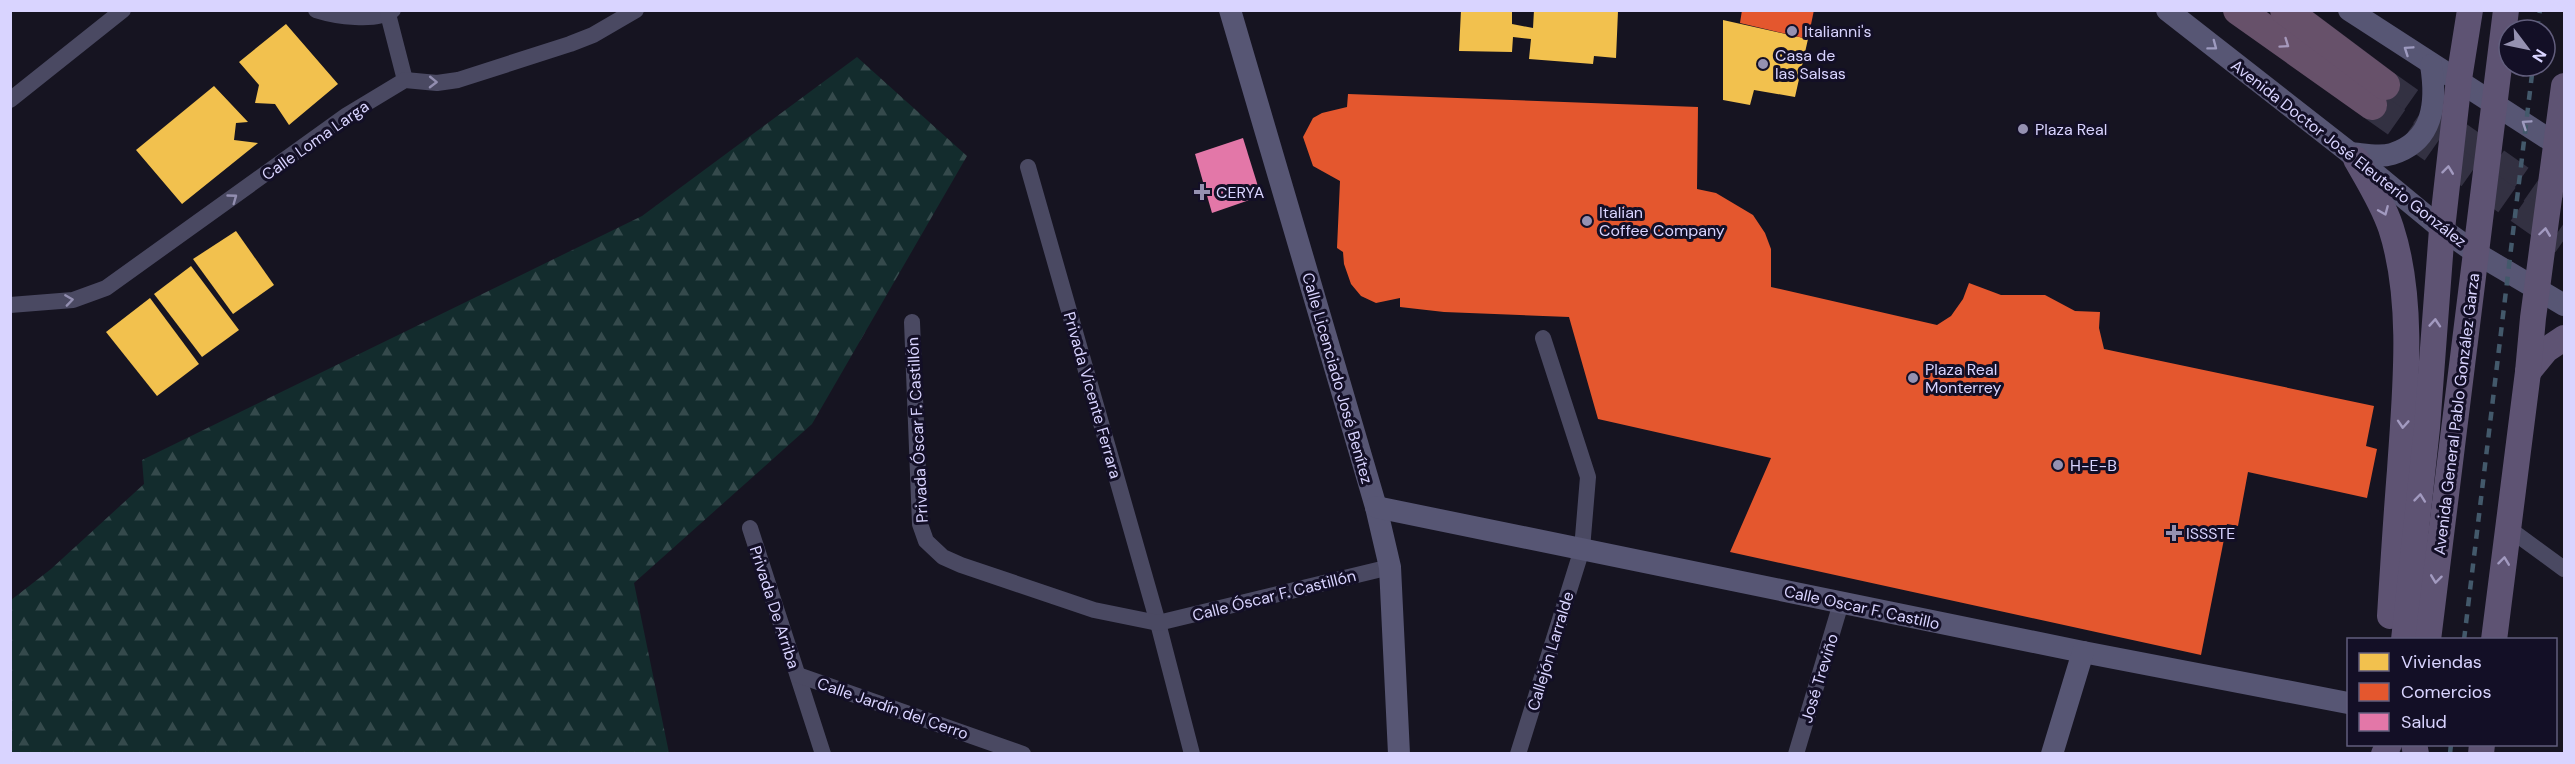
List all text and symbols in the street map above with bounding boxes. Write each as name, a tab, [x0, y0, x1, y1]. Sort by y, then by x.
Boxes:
north arrow	[2497, 18, 2557, 78]
place label: Italianni's	[1804, 21, 1872, 42]
marker: Italianni's	[1785, 24, 1799, 38]
one-way arrow	[2279, 37, 2290, 48]
one-way arrow	[2206, 39, 2217, 50]
place label: Casa de las Salsas	[1775, 45, 1846, 84]
text: N	[2527, 45, 2551, 66]
one-way arrow	[2404, 46, 2415, 57]
street label: Avenida Doctor José Eleuterio González	[2227, 55, 2471, 252]
marker: Casa de las Salsas	[1756, 57, 1770, 71]
one-way arrow	[429, 76, 438, 88]
street label: Calle Loma Larga	[258, 96, 373, 185]
place label: Plaza Real	[2035, 119, 2107, 140]
one-way arrow	[2522, 120, 2533, 131]
marker: Plaza Real	[2016, 122, 2030, 136]
one-way arrow	[2441, 166, 2454, 175]
place label: CERYA	[1216, 182, 1265, 203]
marker: CERYA	[1193, 183, 1211, 201]
one-way arrow	[226, 194, 237, 205]
place label: Italian Coffee Company	[1599, 202, 1725, 241]
one-way arrow	[2377, 204, 2389, 215]
marker: Italian Coffee Company	[1580, 214, 1594, 228]
one-way arrow	[2539, 227, 2551, 237]
street label: Calle Licenciado José Benítez	[1297, 270, 1378, 486]
street label: Avenida General Pablo González Garza	[2429, 272, 2484, 556]
one-way arrow	[64, 294, 73, 307]
street label: Privada Vicente Ferrara	[1059, 309, 1126, 481]
one-way arrow	[2428, 318, 2441, 327]
street label: Privada Óscar F. Castillón	[902, 337, 933, 523]
place label: Plaza Real Monterrey	[1925, 359, 2002, 398]
marker: Plaza Real Monterrey	[1906, 371, 1920, 385]
one-way arrow	[2397, 419, 2410, 428]
place label: H-E-B	[2070, 455, 2117, 476]
marker: H-E-B	[2051, 458, 2065, 472]
one-way arrow	[2413, 493, 2426, 502]
place label: ISSSTE	[2186, 523, 2235, 544]
marker: ISSSTE	[2167, 526, 2181, 540]
street label: Privada De Arriba	[745, 543, 804, 671]
one-way arrow	[2497, 556, 2509, 565]
street label: Calle Óscar F. Castillón	[1190, 565, 1358, 626]
one-way arrow	[2430, 575, 2443, 584]
street label: Calle Oscar F. Castillo	[1782, 581, 1942, 634]
street label: Callejón Larralde	[1522, 589, 1579, 713]
street label: José Treviño	[1796, 631, 1843, 725]
legend	[2347, 638, 2557, 746]
text: Viviendas	[2401, 650, 2482, 674]
street label: Calle Jardín del Cerro	[814, 673, 971, 744]
text: Comercios	[2401, 680, 2492, 704]
text: Salud	[2401, 710, 2447, 734]

